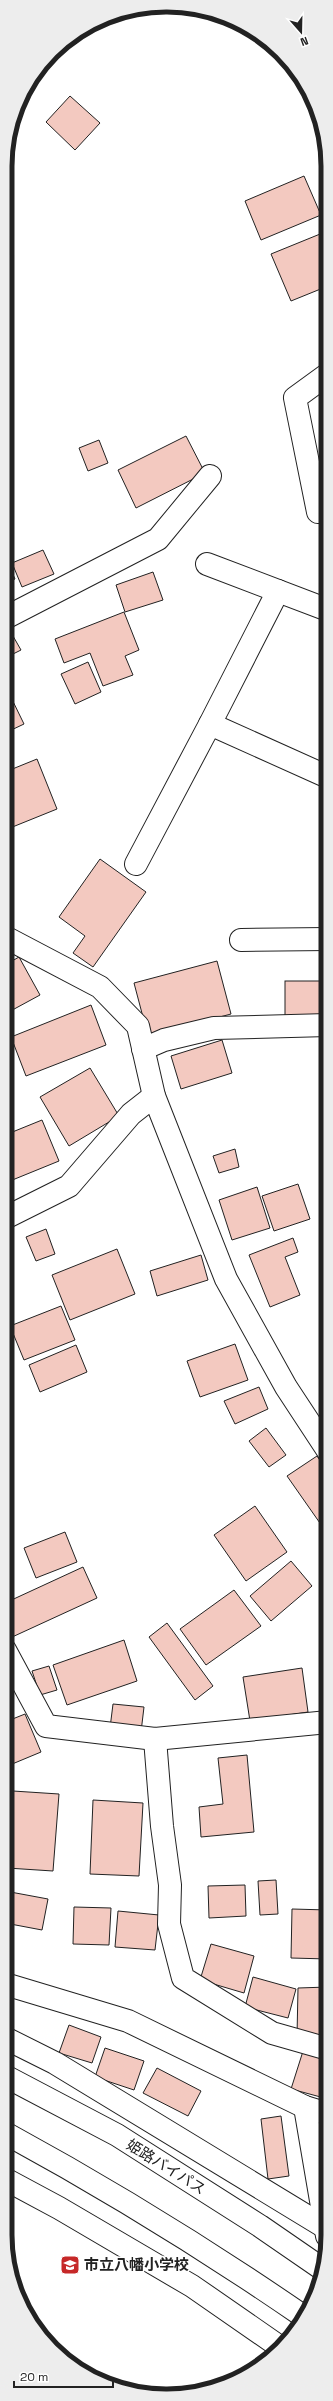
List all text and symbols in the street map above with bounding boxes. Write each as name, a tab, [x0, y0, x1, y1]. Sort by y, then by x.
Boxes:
north arrow	[281, 12, 321, 52]
text: N	[299, 34, 310, 49]
street label: 姫路バイパス	[123, 2135, 209, 2198]
school or university icon: 市立八幡小学校	[59, 2254, 81, 2276]
place label: 市立八幡小学校	[84, 2255, 189, 2274]
scale bar	[14, 2363, 113, 2389]
text: 20 m	[20, 2369, 48, 2385]

